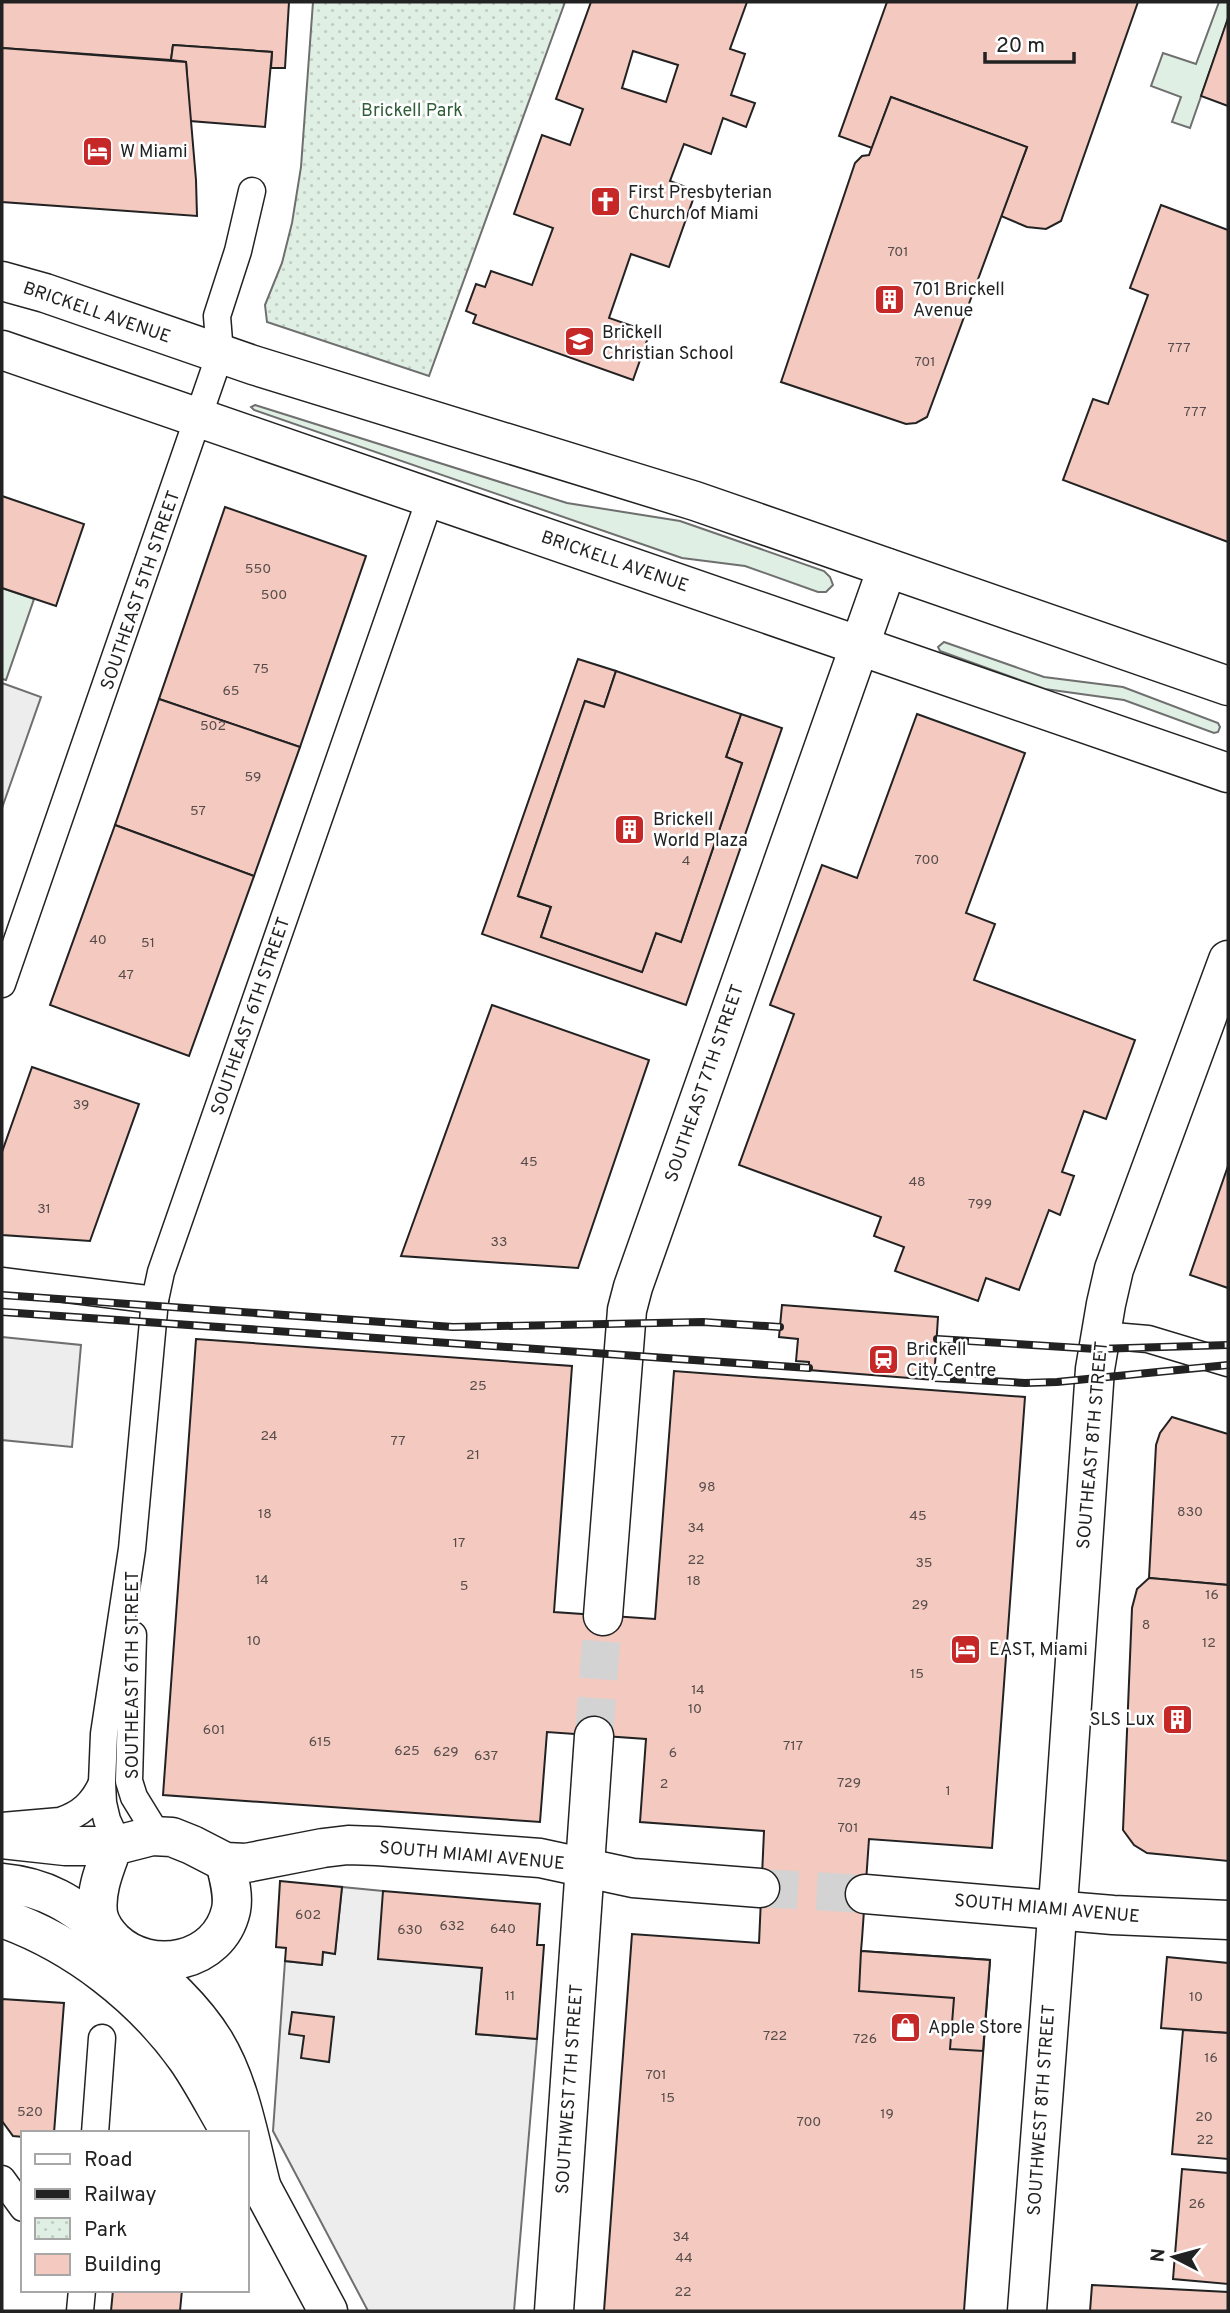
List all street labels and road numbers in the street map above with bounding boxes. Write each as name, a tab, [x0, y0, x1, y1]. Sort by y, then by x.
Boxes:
street label: BRICKELL AVENUE	[20, 277, 173, 349]
street label: SOUTHEAST 5TH STREET	[96, 488, 186, 693]
street label: BRICKELL AVENUE	[538, 526, 691, 598]
street label: SOUTHEAST 6TH STREET	[207, 914, 296, 1119]
street label: SOUTHEAST 7TH STREET	[661, 982, 750, 1185]
street label: SOUTHEAST 8TH STREET	[1073, 1340, 1114, 1550]
street label: SOUTHEAST 6TH STREET	[122, 1571, 145, 1779]
street label: SOUTH MIAMI AVENUE	[378, 1837, 566, 1876]
street label: SOUTH MIAMI AVENUE	[953, 1890, 1141, 1929]
street label: SOUTHWEST 7TH STREET	[552, 1983, 589, 2195]
street label: SOUTHWEST 8TH STREET	[1024, 2004, 1061, 2216]

